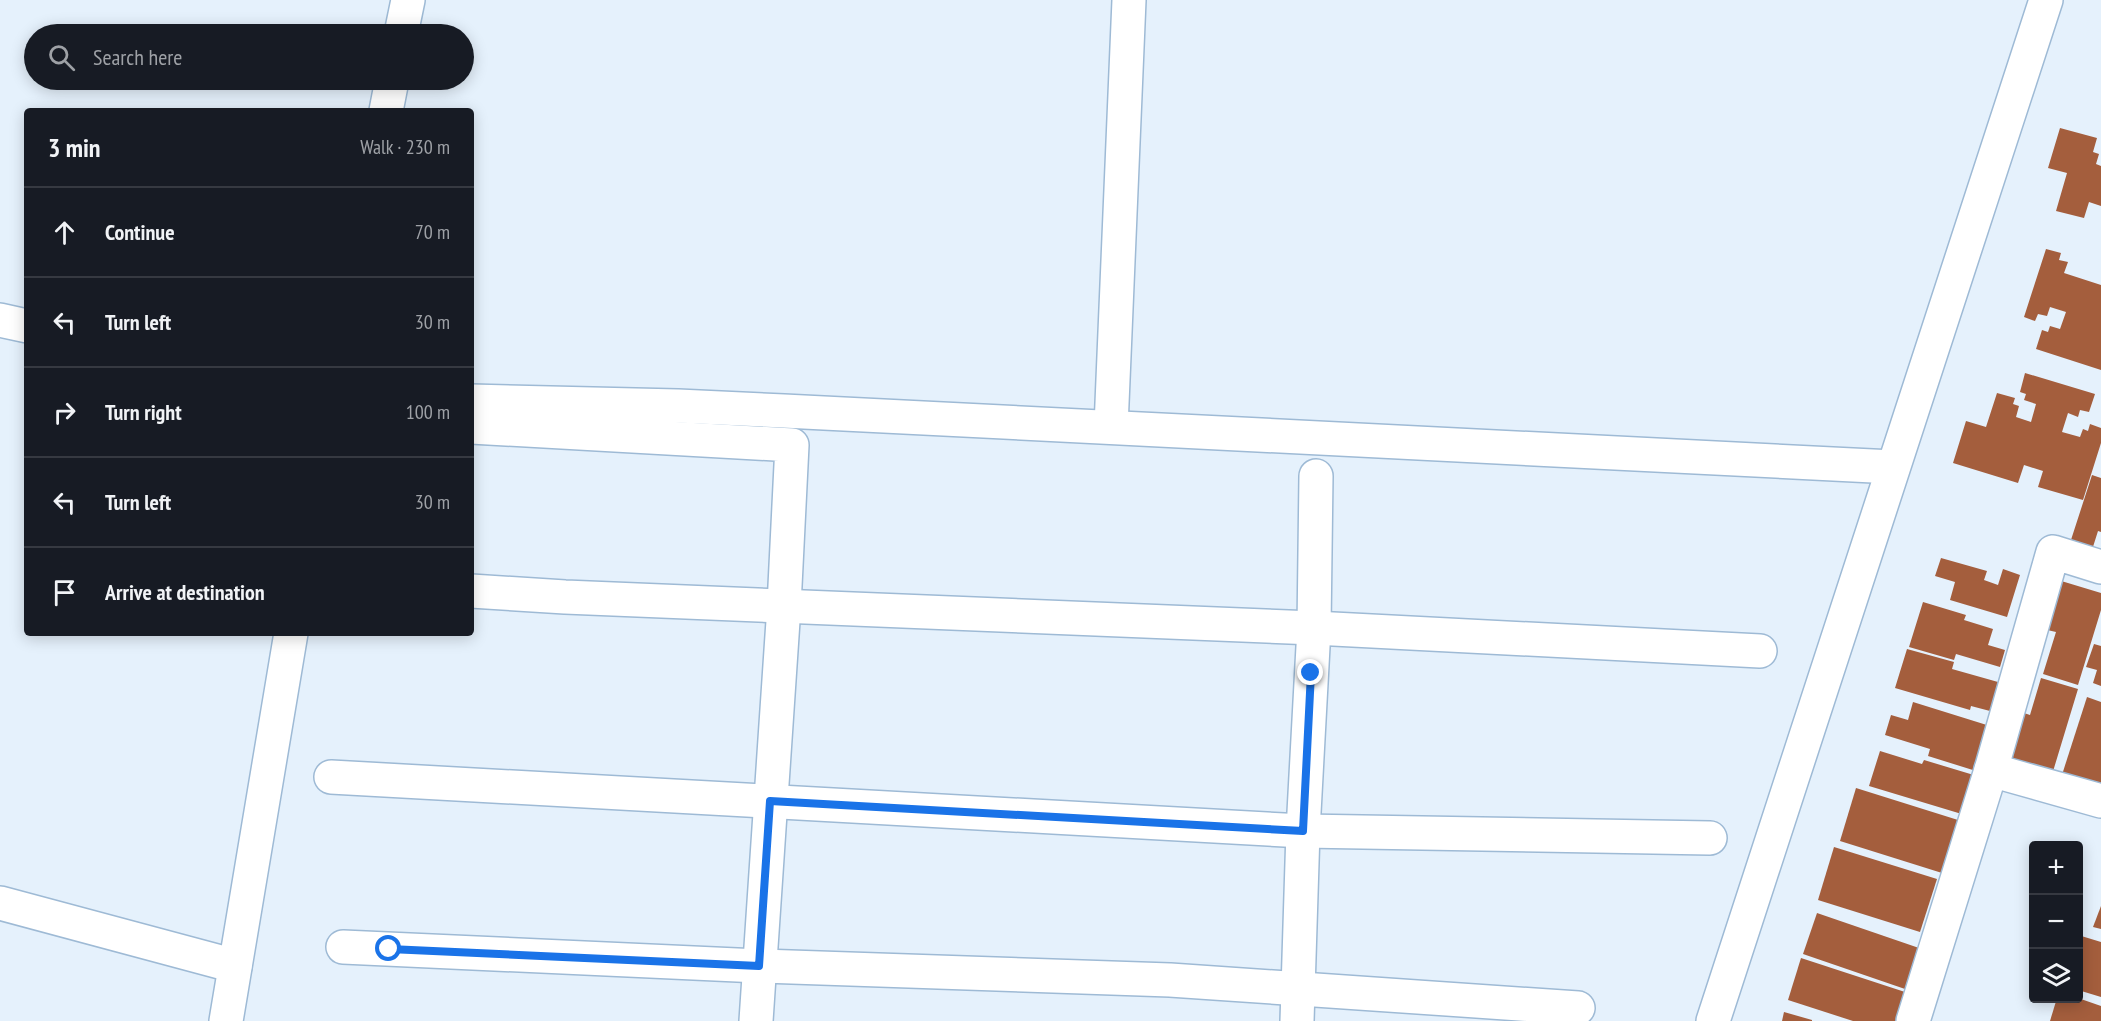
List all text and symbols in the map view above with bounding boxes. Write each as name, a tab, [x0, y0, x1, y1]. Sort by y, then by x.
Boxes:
search box	[24, 24, 474, 90]
icon: search	[45, 41, 78, 74]
text: Search here	[93, 43, 182, 71]
text: 3 min	[48, 131, 101, 164]
text: Walk · 230 m	[360, 134, 450, 160]
icon: ahead	[48, 216, 81, 249]
text: Continue	[105, 218, 175, 246]
text: 70 m	[415, 219, 450, 245]
icon: left	[48, 306, 81, 339]
text: Turn left	[105, 308, 171, 336]
text: 30 m	[415, 309, 450, 335]
icon: right	[48, 396, 81, 429]
text: Turn right	[105, 398, 182, 426]
text: 100 m	[406, 399, 450, 425]
icon: left	[48, 486, 81, 519]
text: Turn left	[105, 488, 171, 516]
text: 30 m	[415, 489, 450, 515]
icon: arrive	[48, 576, 81, 609]
text: Arrive at destination	[105, 578, 265, 606]
route end	[1297, 659, 1323, 685]
map controls	[2029, 841, 2083, 1003]
button: +	[2029, 841, 2083, 895]
button: −	[2029, 895, 2083, 949]
route start	[375, 935, 401, 961]
button: layers	[2029, 949, 2083, 1003]

